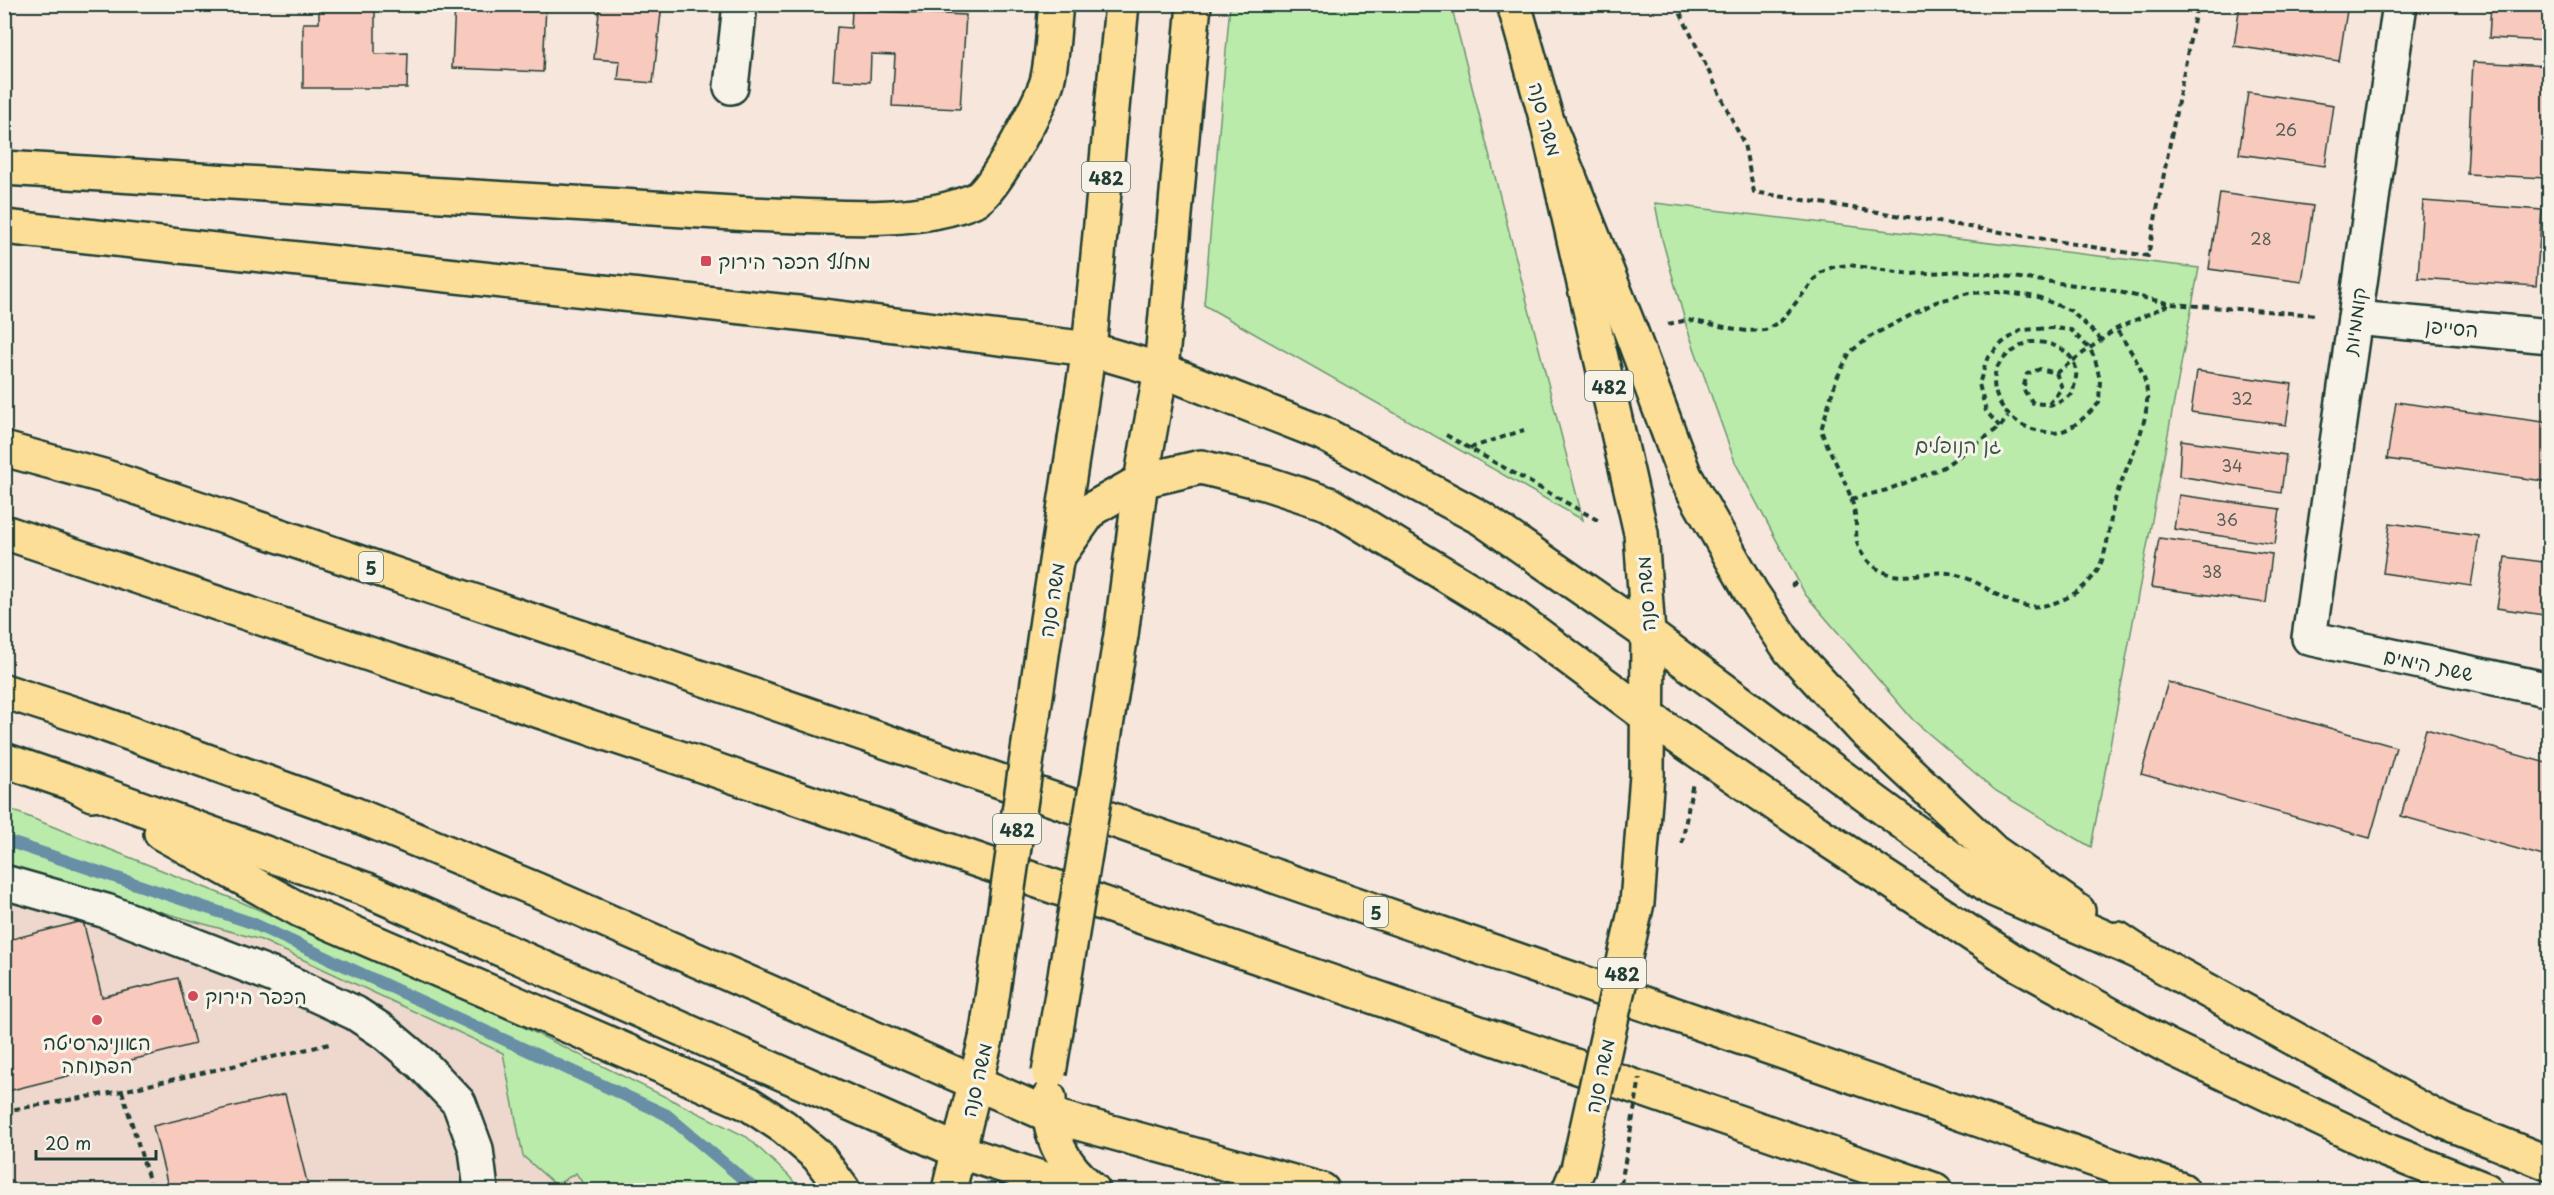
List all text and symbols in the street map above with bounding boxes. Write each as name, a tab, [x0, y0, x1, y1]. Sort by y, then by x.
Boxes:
street label: משה סנה	[1522, 79, 1570, 159]
house number: 26	[2275, 117, 2297, 141]
road number: 482	[1082, 162, 1130, 192]
house number: 28	[2250, 226, 2272, 250]
place label: מחלף הכפר הירוק	[718, 246, 871, 276]
marker: מחלף הכפר הירוק	[699, 254, 713, 268]
street label: קוממיות	[2334, 285, 2374, 358]
street label: הסייפן	[2424, 310, 2480, 344]
road number: 482	[1585, 371, 1633, 401]
house number: 32	[2231, 386, 2253, 410]
park label: גן הנופלים	[1915, 430, 2001, 460]
house number: 34	[2221, 453, 2243, 477]
house number: 36	[2216, 507, 2238, 531]
road number: 5	[359, 552, 383, 582]
street label: משה סנה	[1627, 555, 1663, 633]
house number: 38	[2202, 559, 2222, 583]
street label: משה סנה	[1030, 560, 1072, 640]
street label: ששת הימים	[2381, 640, 2477, 688]
road number: 482	[993, 814, 1041, 844]
road number: 5	[1364, 897, 1388, 927]
road number: 482	[1598, 958, 1646, 988]
place label: הכפר הירוק	[205, 981, 307, 1011]
marker: הכפר הירוק	[186, 989, 200, 1003]
marker: האוניברסיטה הפתוחה	[90, 1013, 104, 1027]
place label: האוניברסיטה הפתוחה	[43, 1027, 151, 1080]
street label: משה סנה	[1576, 1036, 1622, 1116]
street label: משה סנה	[953, 1040, 999, 1120]
scale bar	[36, 1123, 156, 1161]
text: 20 m	[45, 1129, 91, 1156]

